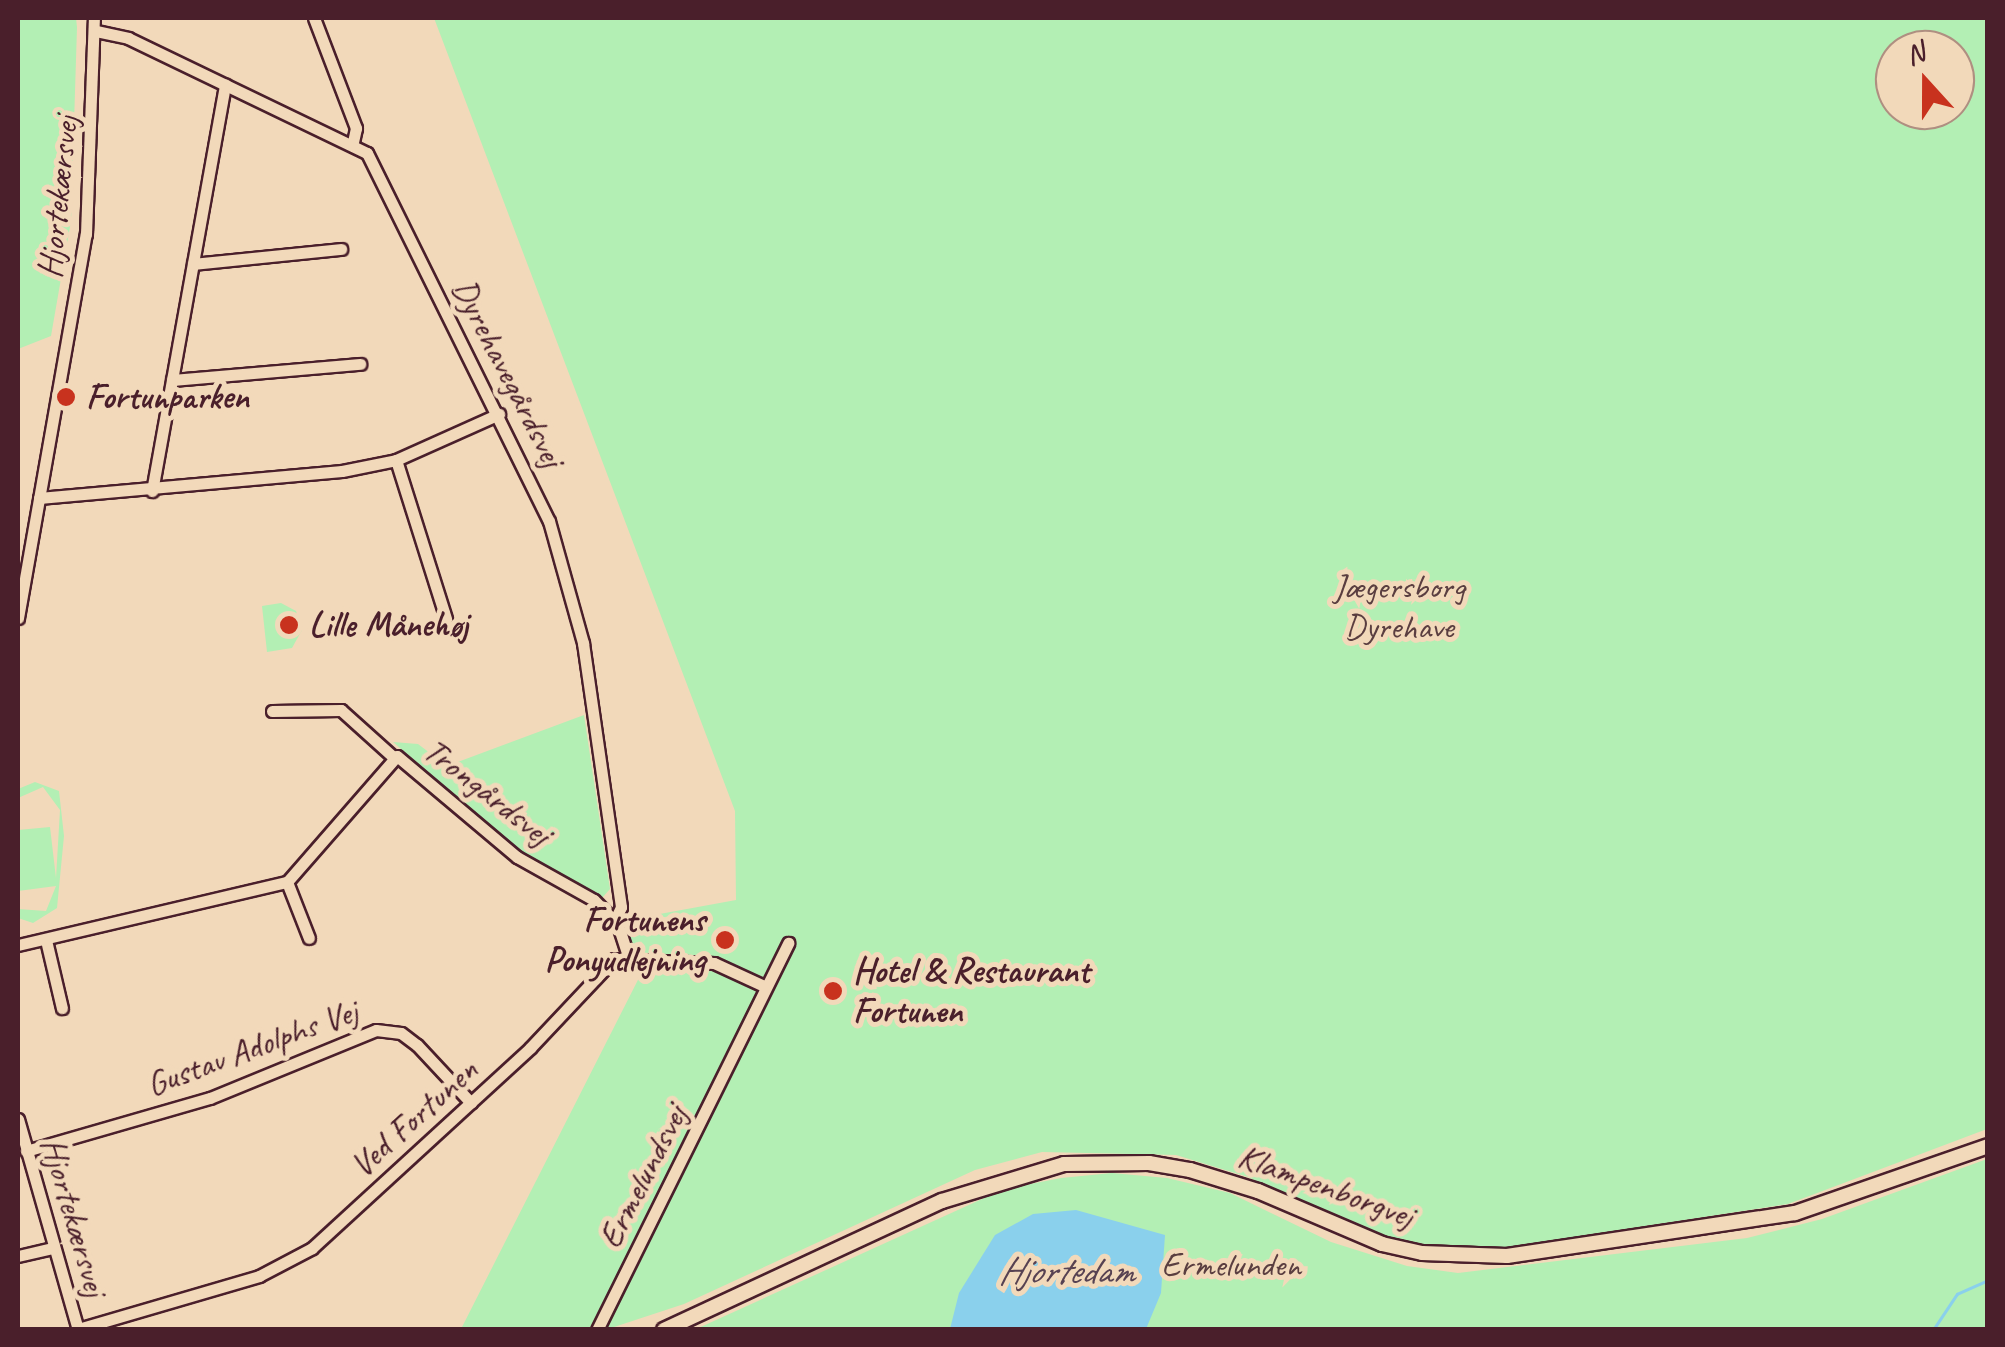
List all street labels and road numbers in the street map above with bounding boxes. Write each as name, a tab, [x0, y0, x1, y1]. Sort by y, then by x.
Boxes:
street label: Hjortekærsvej	[29, 114, 87, 280]
street label: Dyrehavegårdsvej	[443, 272, 573, 474]
street label: Trongårdsvej	[415, 729, 559, 855]
street label: Gustav Adolphs Vej	[141, 990, 363, 1106]
street label: Ved Fortunen	[342, 1050, 486, 1186]
street label: Ermelundsvej	[589, 1099, 697, 1255]
street label: Hjortekærsvej	[31, 1133, 117, 1301]
street label: Klampenborgvej	[1233, 1135, 1419, 1237]

